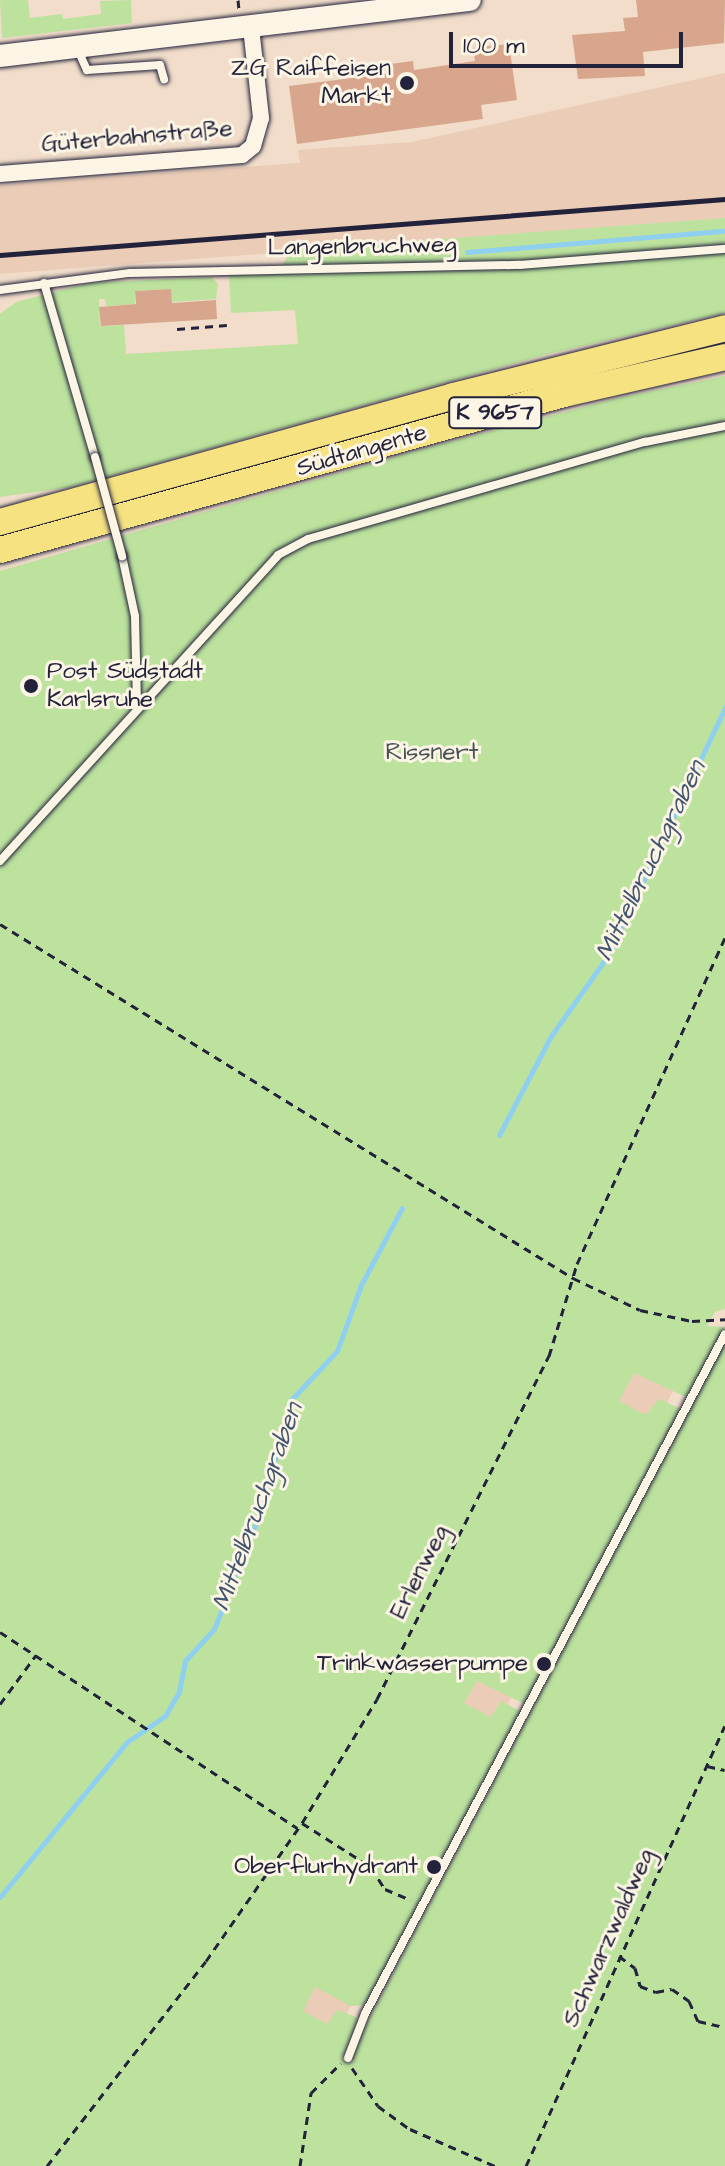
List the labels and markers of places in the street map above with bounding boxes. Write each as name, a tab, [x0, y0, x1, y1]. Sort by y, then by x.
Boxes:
place label: ZG Raiffeisen Markt	[231, 55, 391, 111]
marker: ZG Raiffeisen Markt	[398, 74, 416, 92]
place label: Post Südstadt Karlsruhe	[47, 658, 203, 714]
marker: Post Südstadt Karlsruhe	[22, 677, 40, 695]
place label: Trinkwasserpumpe	[317, 1650, 528, 1678]
marker: Trinkwasserpumpe	[535, 1655, 553, 1673]
place label: Oberflurhydrant	[234, 1853, 418, 1881]
marker: Oberflurhydrant	[425, 1858, 443, 1876]

